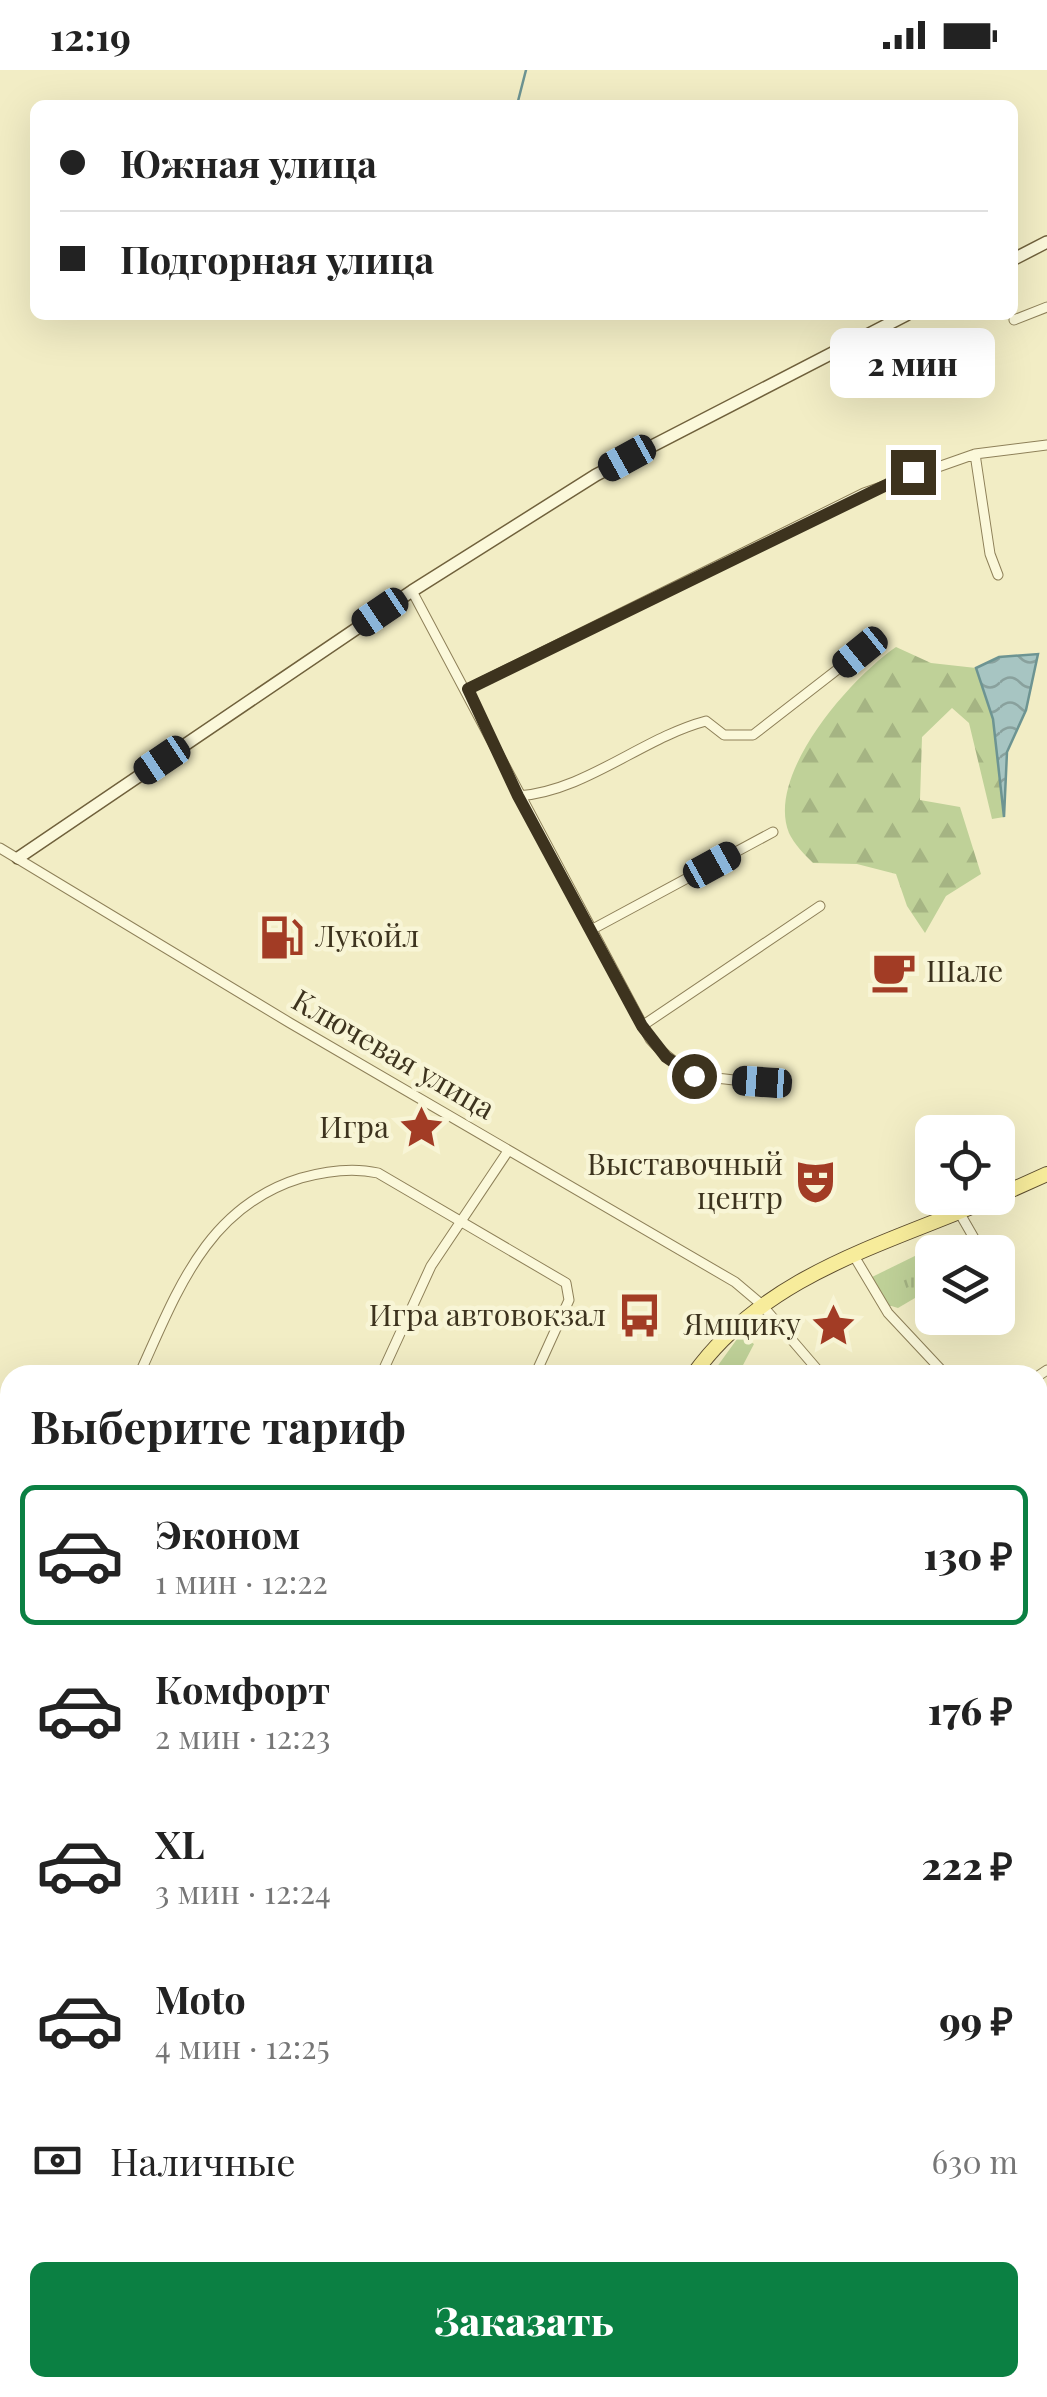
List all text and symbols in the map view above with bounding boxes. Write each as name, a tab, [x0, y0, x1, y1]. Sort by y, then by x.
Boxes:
text: 12:19	[50, 10, 131, 61]
text: Южная улица	[120, 137, 377, 188]
text: Подгорная улица	[120, 233, 434, 284]
callout: 2 мин	[830, 327, 996, 397]
text: 2 мин	[867, 341, 958, 384]
car	[593, 430, 661, 486]
route end	[891, 450, 936, 495]
car	[347, 583, 413, 641]
car	[827, 621, 893, 683]
car	[129, 731, 195, 789]
car	[678, 837, 746, 893]
fuel station icon: Лукойл	[258, 913, 306, 961]
place label: Лукойл	[314, 915, 419, 955]
cafe icon: Шале	[869, 948, 917, 996]
place label: Шале	[926, 950, 1003, 990]
street label: Ключевая улица	[285, 979, 503, 1128]
route start	[672, 1054, 717, 1099]
car	[731, 1065, 793, 1099]
place icon: Игра	[398, 1104, 446, 1152]
place label: Игра	[319, 1106, 389, 1146]
map controls	[915, 1115, 1015, 1335]
button: locate	[915, 1115, 1015, 1215]
place label: Выставочный центр	[587, 1143, 783, 1217]
theatre icon: Выставочный центр	[792, 1158, 840, 1206]
button: layers	[915, 1235, 1015, 1335]
bus stop icon: Игра автовокзал	[615, 1292, 663, 1340]
place label: Игра автовокзал	[369, 1294, 606, 1334]
place icon: Ямщику	[810, 1301, 858, 1349]
place label: Ямщику	[683, 1303, 801, 1343]
text: Выберите тариф	[30, 1395, 406, 1455]
text: Эконом	[155, 1508, 300, 1559]
icon: car	[35, 1510, 125, 1600]
text: 130 ₽	[924, 1529, 1013, 1580]
text: 1 мин · 12:22	[155, 1559, 328, 1602]
text: Комфорт	[155, 1663, 330, 1714]
icon: car	[35, 1665, 125, 1755]
text: 176 ₽	[928, 1684, 1013, 1735]
text: 2 мин · 12:23	[155, 1714, 330, 1757]
text: XL	[155, 1818, 204, 1869]
icon: car	[35, 1820, 125, 1910]
text: 222 ₽	[921, 1839, 1013, 1890]
text: 3 мин · 12:24	[155, 1869, 331, 1912]
text: Moto	[155, 1973, 246, 2024]
icon: car	[35, 1975, 125, 2065]
text: 99 ₽	[939, 1994, 1013, 2045]
text: 4 мин · 12:25	[155, 2024, 330, 2067]
icon: cash	[30, 2133, 85, 2188]
text: Наличные	[110, 2135, 295, 2186]
text: 630 m	[931, 2139, 1018, 2182]
button: Заказать	[30, 2262, 1018, 2377]

